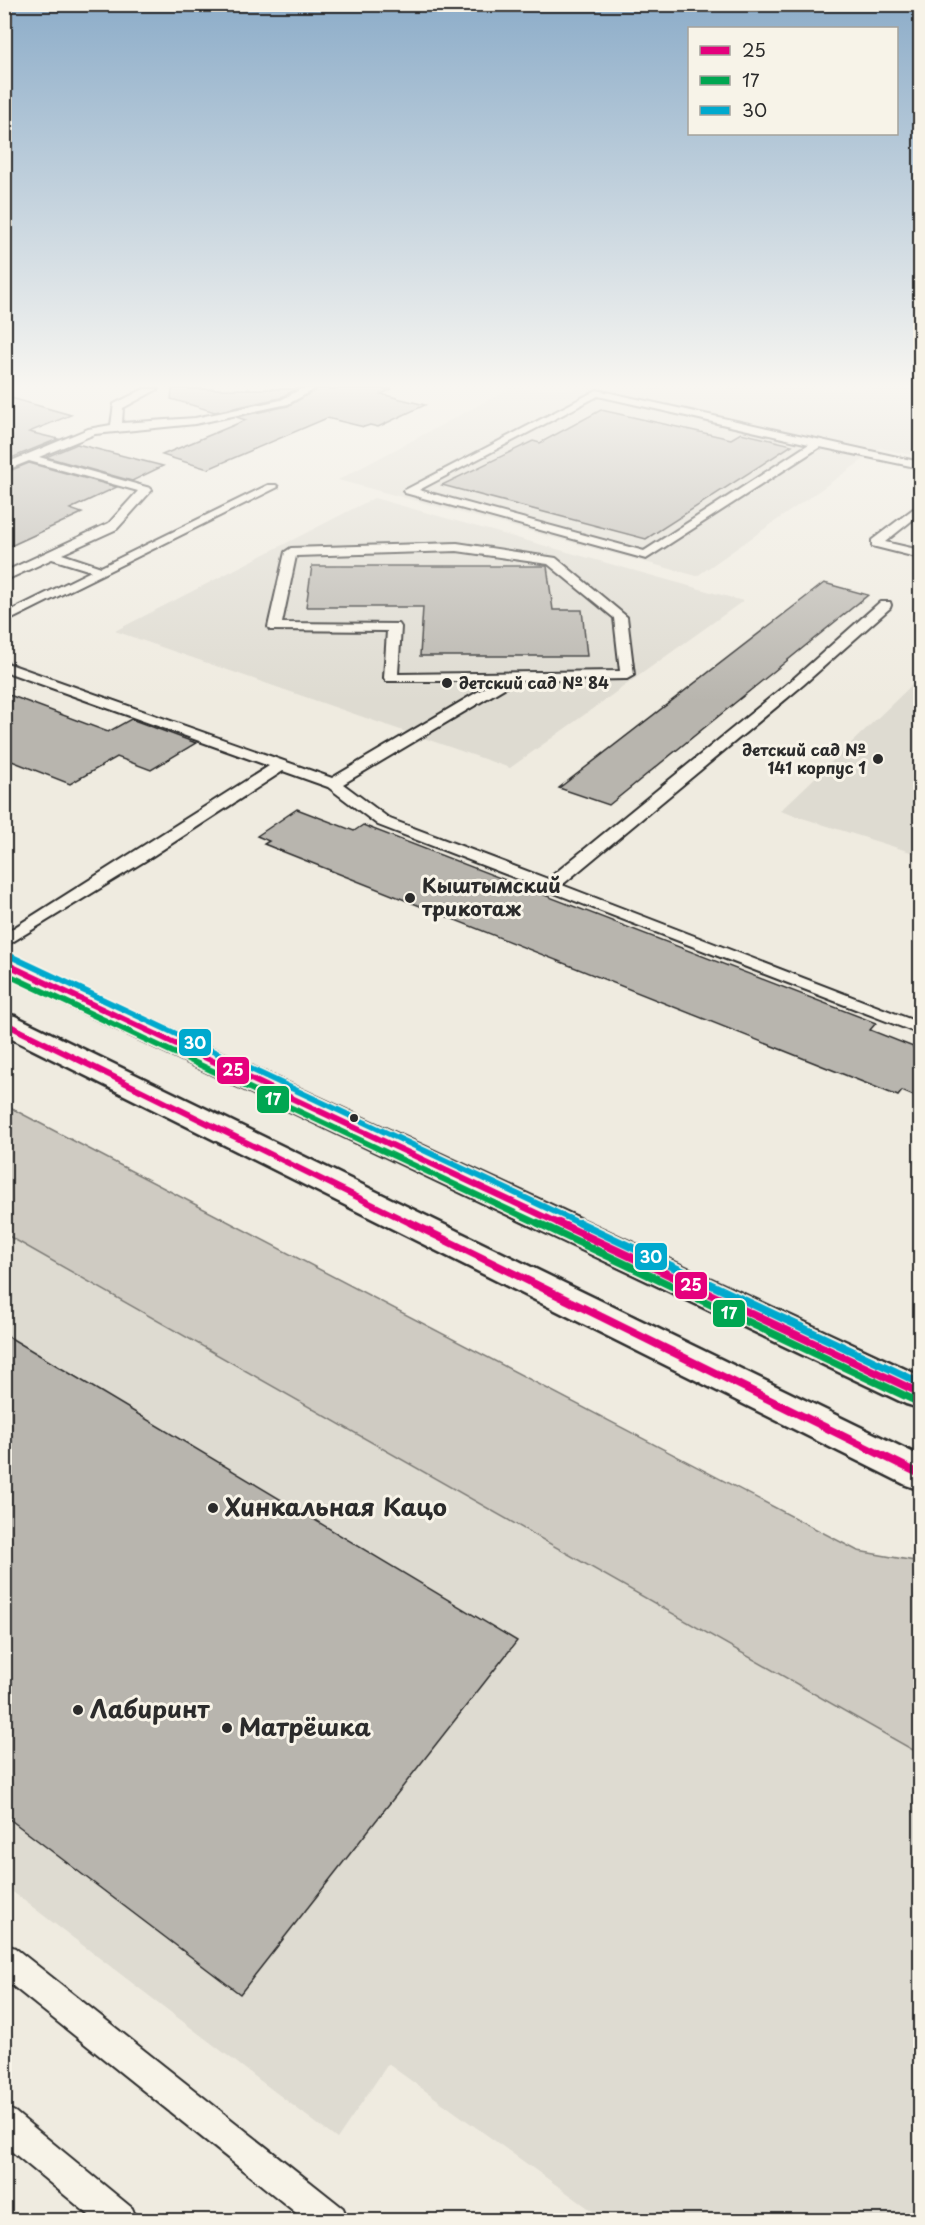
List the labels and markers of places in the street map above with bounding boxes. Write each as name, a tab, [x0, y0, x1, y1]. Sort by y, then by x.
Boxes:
place label: детский сад № 84	[459, 670, 609, 694]
marker: детский сад № 84	[440, 676, 454, 690]
place label: детский сад № 141 корпус 1	[742, 737, 866, 779]
marker: детский сад № 141 корпус 1	[871, 752, 885, 766]
place label: Кыштымский трикотаж	[421, 870, 561, 923]
marker: Кыштымский трикотаж	[403, 891, 417, 905]
unlabelled marker	[348, 1112, 360, 1124]
place label: Хинкальная Кацо	[225, 1488, 447, 1524]
marker: Хинкальная Кацо	[206, 1501, 220, 1515]
place label: Лабиринт	[90, 1690, 211, 1726]
marker: Лабиринт	[71, 1703, 85, 1717]
place label: Матрёшка	[239, 1708, 371, 1744]
marker: Матрёшка	[220, 1721, 234, 1735]

